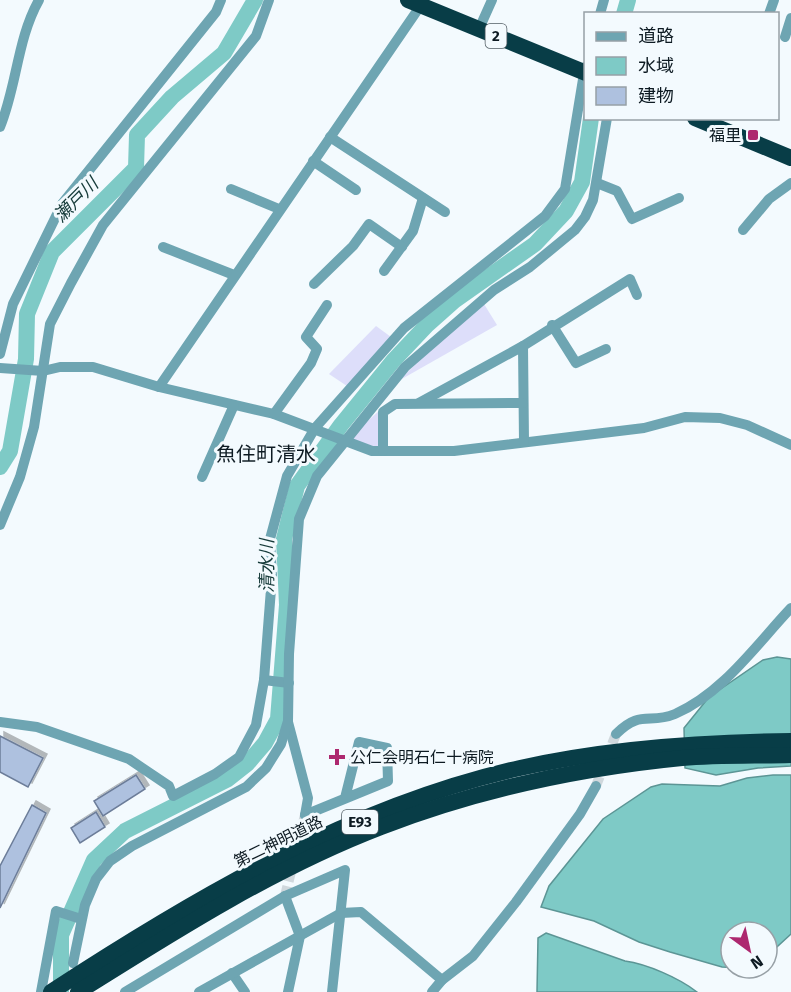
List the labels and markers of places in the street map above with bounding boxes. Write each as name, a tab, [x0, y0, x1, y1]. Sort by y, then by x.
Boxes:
place label: 福里	[709, 126, 741, 145]
marker: 福里	[746, 128, 760, 142]
marker: 公仁会明石仁十病院	[328, 748, 346, 766]
place label: 公仁会明石仁十病院	[350, 748, 494, 767]

